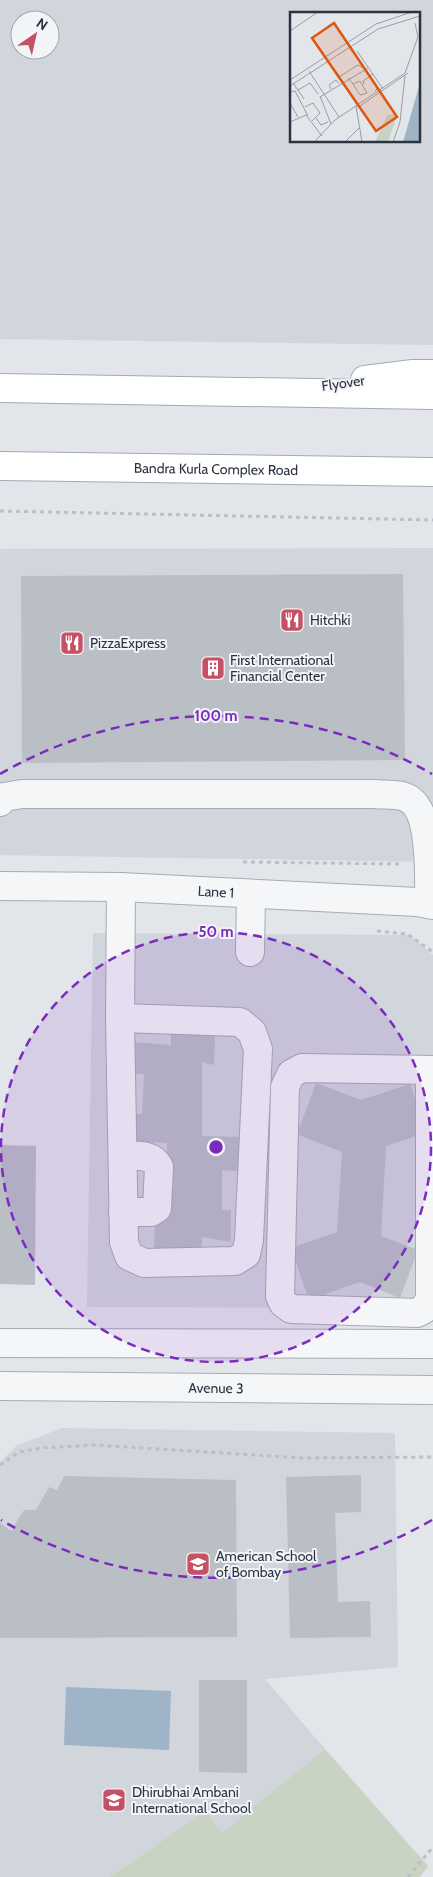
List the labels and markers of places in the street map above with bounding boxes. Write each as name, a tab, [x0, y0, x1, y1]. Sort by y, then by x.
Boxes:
restaurant icon: Hitchki	[279, 607, 305, 633]
place label: Hitchki	[310, 611, 351, 629]
restaurant icon: PizzaExpress	[59, 630, 85, 656]
place label: PizzaExpress	[90, 634, 166, 652]
place label: First International Financial Center	[230, 651, 334, 685]
building icon: First International Financial Center	[200, 655, 226, 681]
centre of rings	[207, 1138, 225, 1156]
place label: American School of Bombay	[216, 1547, 317, 1581]
school or university icon: American School of Bombay	[185, 1551, 211, 1577]
place label: Dhirubhai Ambani International School	[132, 1783, 252, 1817]
school or university icon: Dhirubhai Ambani International School	[101, 1787, 127, 1813]

